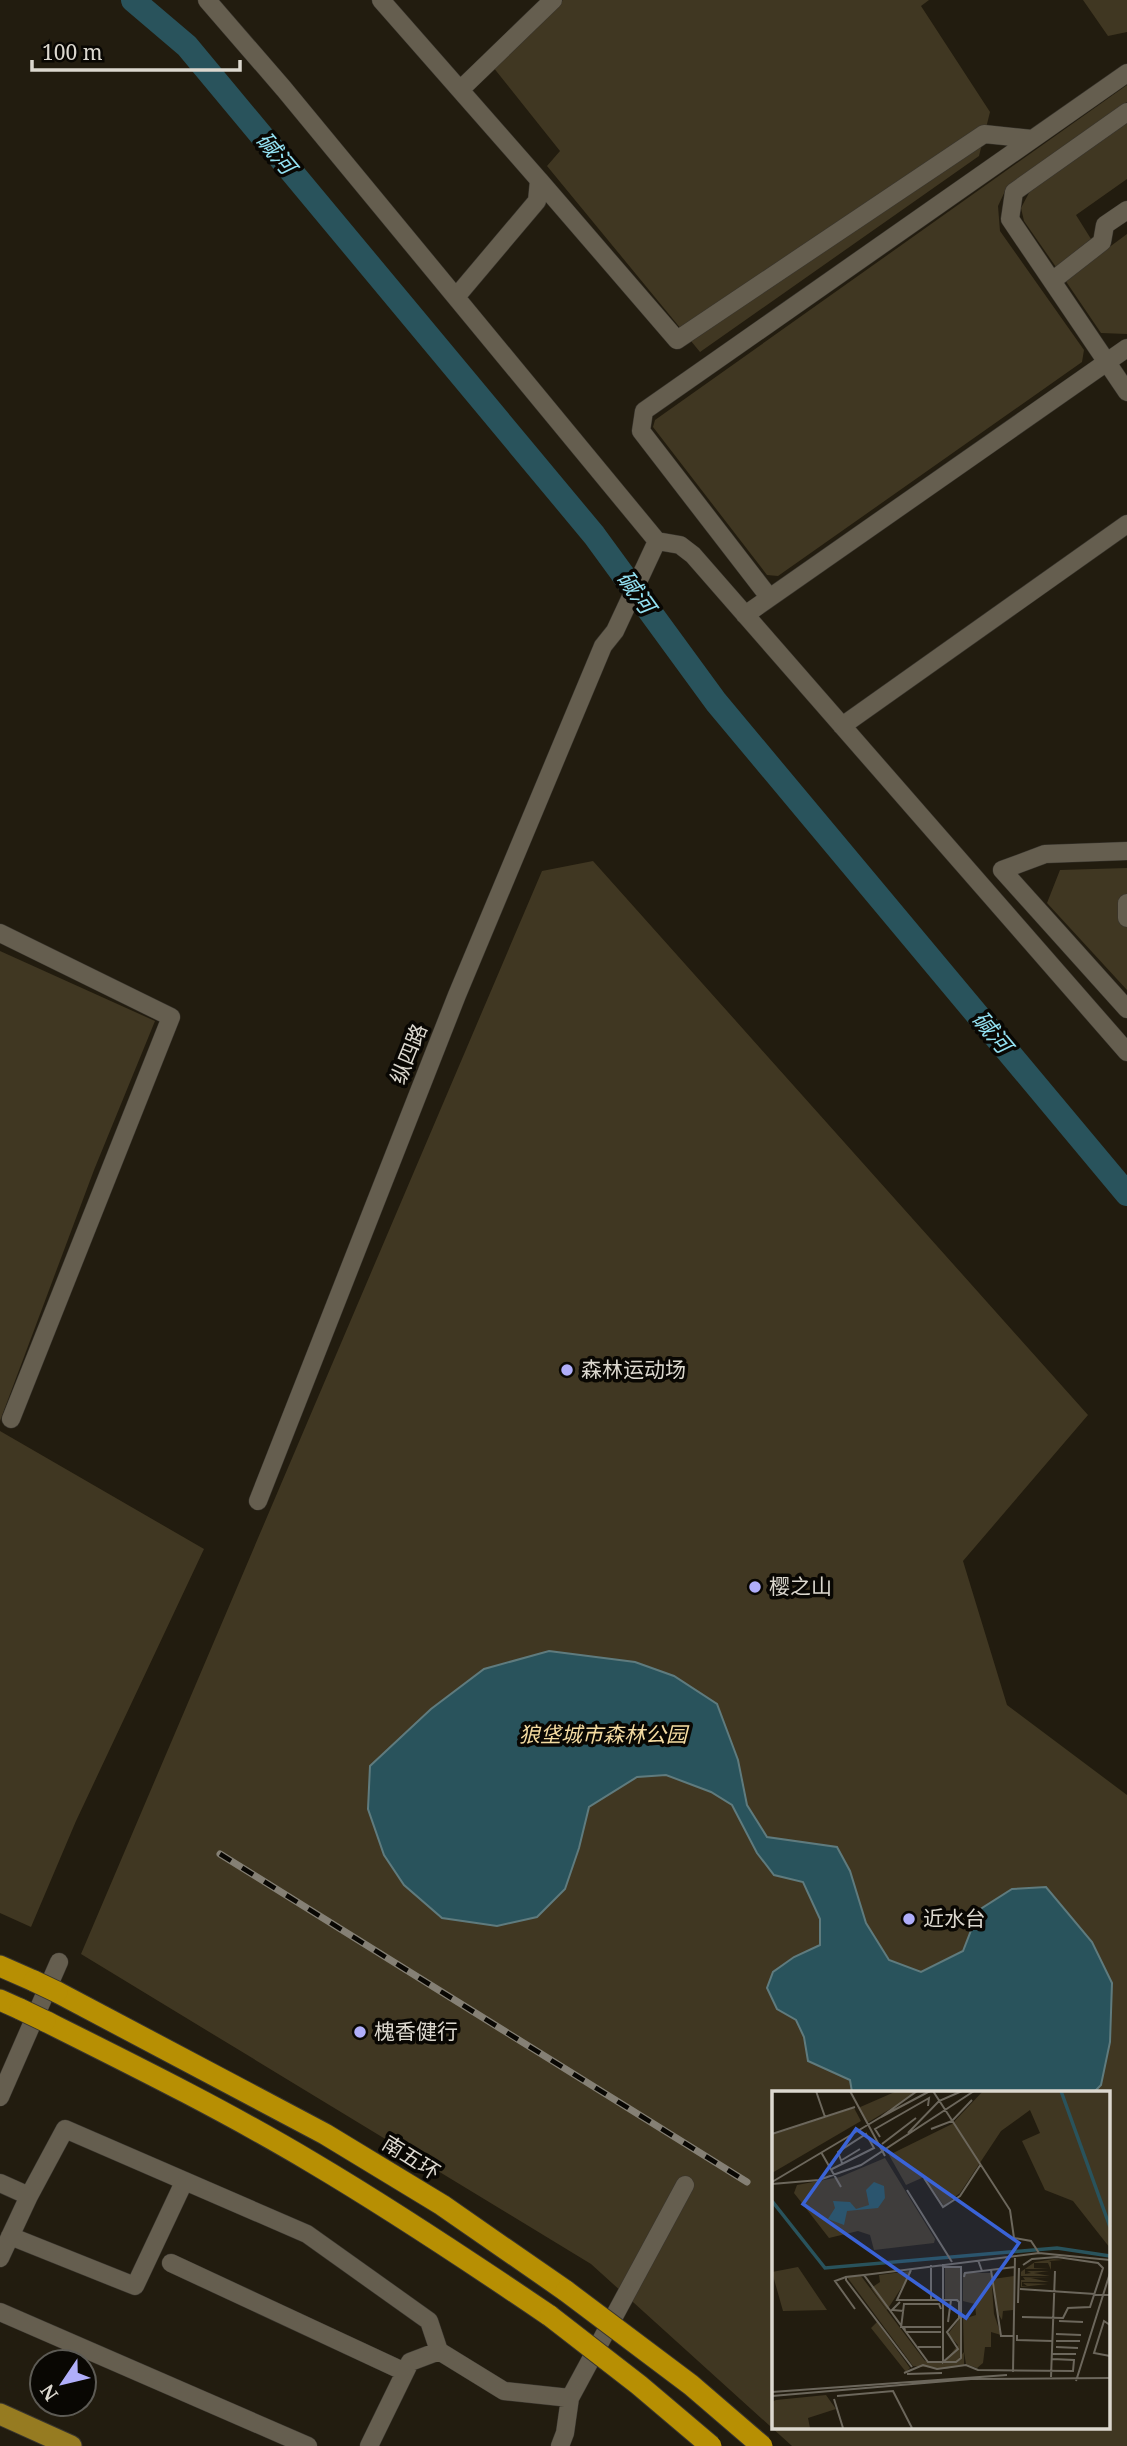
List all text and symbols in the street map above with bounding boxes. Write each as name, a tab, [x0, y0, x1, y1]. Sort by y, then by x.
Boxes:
scale bar	[32, 28, 240, 72]
text: 100 m	[42, 38, 103, 66]
water label: 碱河	[250, 124, 306, 183]
water label: 碱河	[610, 563, 666, 623]
water label: 碱河	[966, 1003, 1022, 1062]
street label: 纵四路	[383, 1019, 433, 1088]
place label: 森林运动场	[581, 1355, 686, 1383]
marker: 森林运动场	[559, 1362, 575, 1378]
place label: 樱之山	[769, 1572, 832, 1600]
marker: 樱之山	[747, 1579, 763, 1595]
park label: 狼垡城市森林公园	[519, 1720, 690, 1748]
place label: 近水台	[923, 1904, 986, 1932]
marker: 近水台	[901, 1911, 917, 1927]
place label: 槐香健行	[374, 2017, 458, 2045]
marker: 槐香健行	[352, 2024, 368, 2040]
inset map	[772, 2091, 1110, 2428]
street label: 南五环	[377, 2129, 446, 2186]
north arrow	[28, 2348, 98, 2418]
text: N	[34, 2379, 64, 2406]

